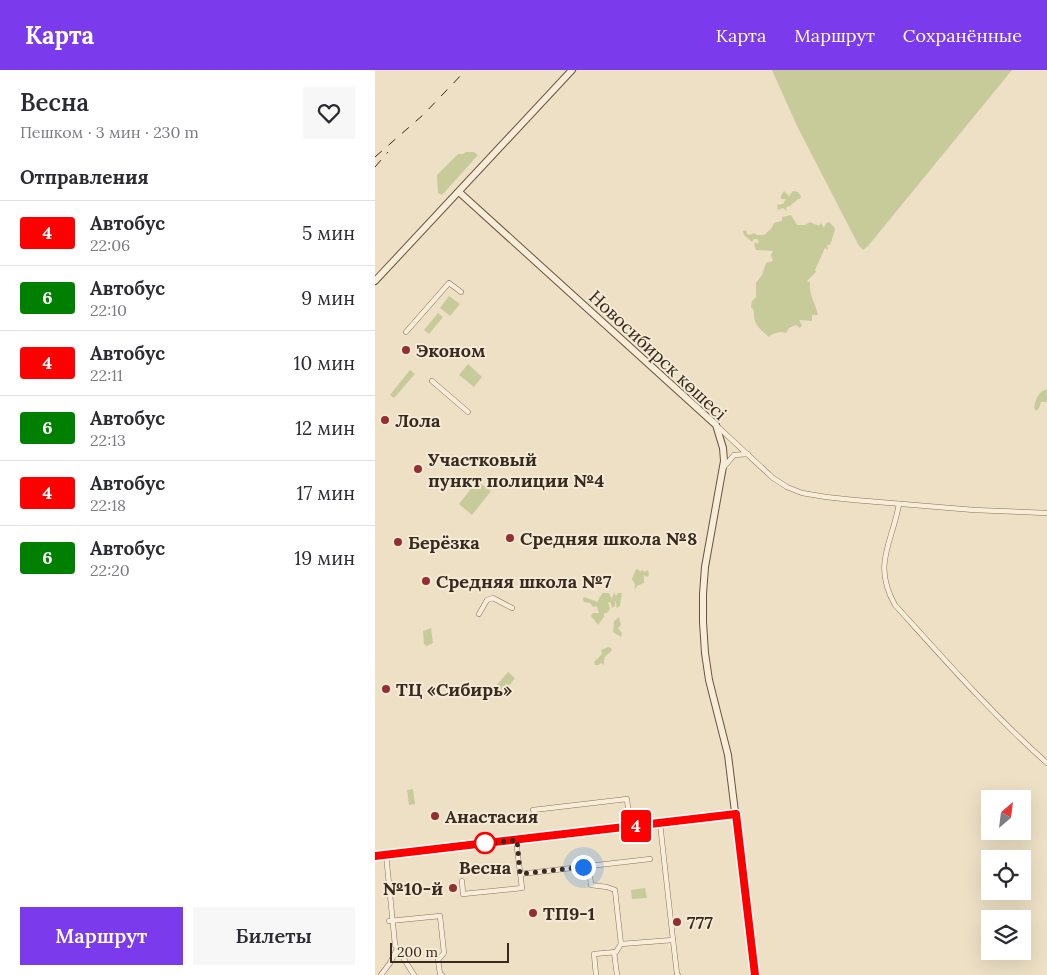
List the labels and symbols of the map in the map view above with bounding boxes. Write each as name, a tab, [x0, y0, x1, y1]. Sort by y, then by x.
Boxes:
street label: Новосибирск көшесі	[584, 285, 732, 425]
place label: Эконом	[416, 339, 485, 362]
marker: Эконом	[400, 344, 412, 356]
place label: Лола	[395, 409, 441, 432]
marker: Лола	[379, 414, 391, 426]
place label: Участковый пункт полиции №4	[428, 448, 604, 492]
marker: Участковый пункт полиции №4	[412, 463, 424, 475]
place label: Средняя школа №8	[520, 527, 697, 550]
place label: Берёзка	[408, 531, 480, 554]
marker: Средняя школа №8	[504, 532, 516, 544]
marker: Берёзка	[392, 536, 404, 548]
place label: Средняя школа №7	[436, 570, 612, 593]
marker: Средняя школа №7	[420, 575, 432, 587]
place label: ТЦ «Сибирь»	[396, 678, 512, 701]
marker: ТЦ «Сибирь»	[380, 683, 392, 695]
north arrow	[981, 790, 1031, 840]
place label: Анастасия	[445, 805, 538, 828]
marker: Анастасия	[429, 810, 441, 822]
line badge: 4	[620, 810, 652, 842]
marker: Весна	[474, 832, 496, 854]
your location	[571, 855, 596, 880]
place label: Весна	[459, 856, 512, 879]
place label: №10-й	[383, 877, 443, 900]
marker: №10-й	[447, 882, 459, 894]
place label: ТП9-1	[543, 902, 595, 925]
marker: ТП9-1	[527, 907, 539, 919]
place label: 777	[687, 911, 713, 934]
marker: 777	[671, 916, 683, 928]
scale bar	[390, 940, 509, 963]

